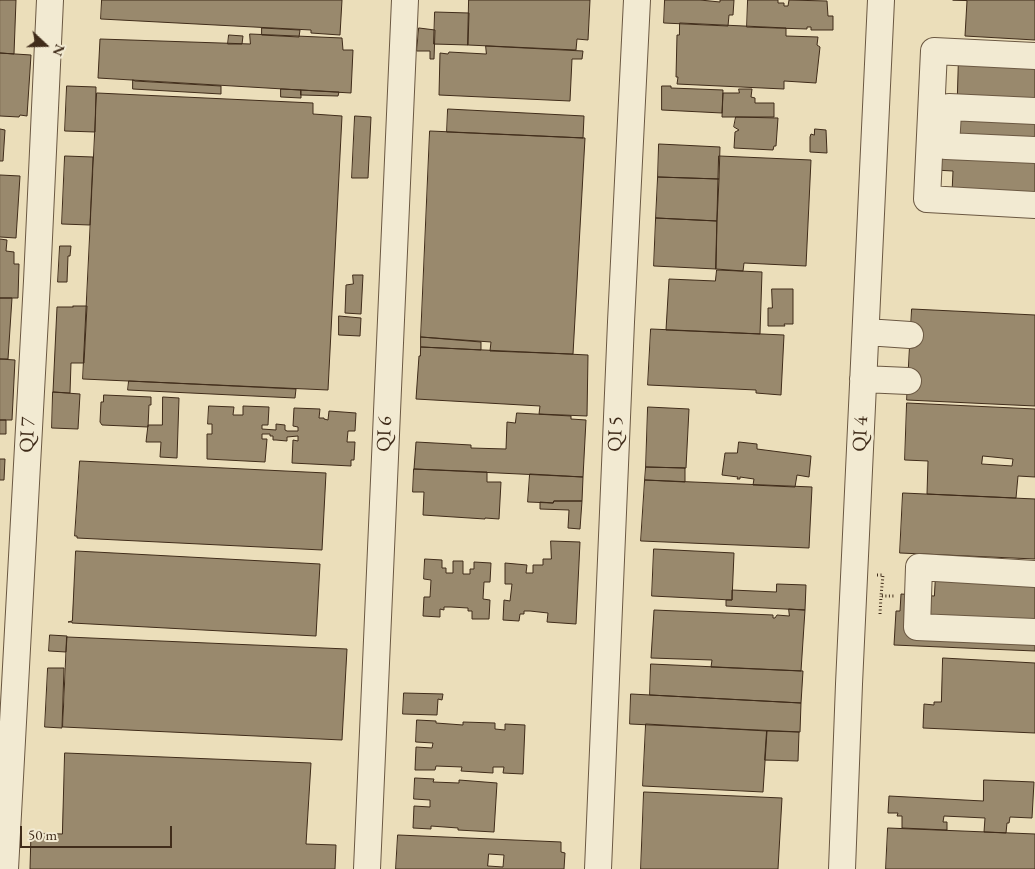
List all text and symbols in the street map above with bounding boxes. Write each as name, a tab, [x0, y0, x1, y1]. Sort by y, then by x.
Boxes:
north arrow	[20, 20, 70, 70]
text: N	[49, 42, 69, 59]
street label: QI 6	[372, 416, 398, 452]
street label: QI 5	[603, 416, 629, 452]
street label: QI 4	[848, 416, 874, 452]
street label: QI 7	[15, 417, 41, 453]
scale bar	[22, 816, 175, 848]
text: 50 m	[28, 825, 57, 844]

